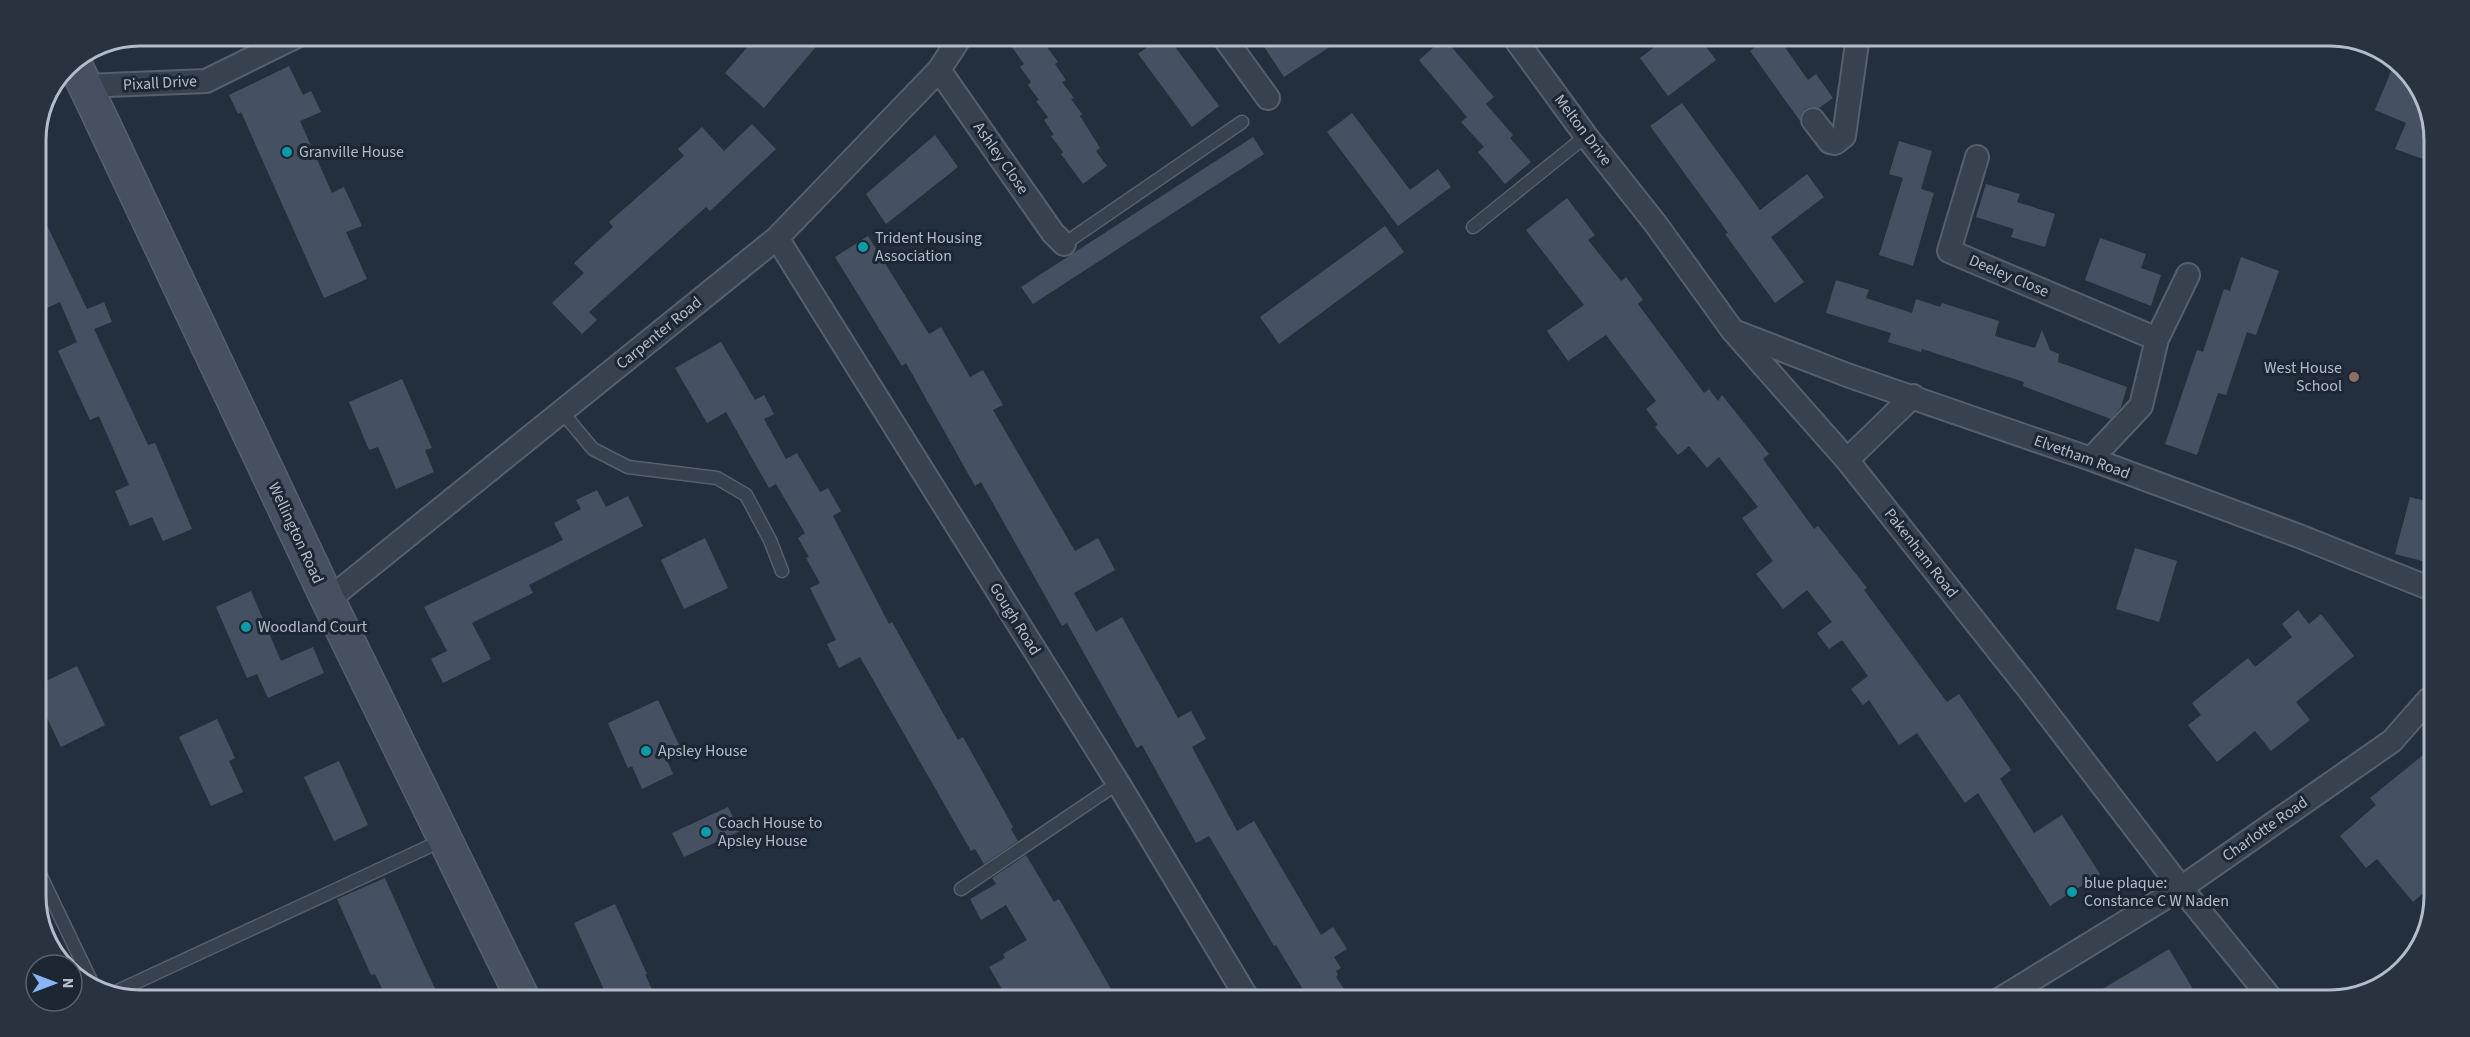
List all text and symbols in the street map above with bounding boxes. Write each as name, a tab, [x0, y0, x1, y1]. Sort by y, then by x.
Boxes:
street label: Pixall Drive	[122, 70, 198, 96]
street label: Melton Drive	[1549, 90, 1617, 170]
street label: Ashley Close	[968, 117, 1034, 199]
place label: Granville House	[299, 141, 404, 163]
marker: Granville House	[280, 145, 294, 159]
place label: Trident Housing Association	[875, 227, 982, 267]
marker: Trident Housing Association	[856, 240, 870, 254]
street label: Deeley Close	[1966, 249, 2052, 303]
street label: Carpenter Road	[611, 292, 707, 374]
place label: West House School	[2264, 357, 2342, 397]
marker: West House School	[2347, 370, 2361, 384]
street label: Elvetham Road	[2031, 429, 2133, 485]
street label: Wellington Road	[263, 479, 329, 587]
street label: Pakenham Road	[1879, 504, 1963, 602]
street label: Gough Road	[984, 579, 1046, 659]
place label: Woodland Court	[258, 616, 368, 638]
marker: Woodland Court	[239, 620, 253, 634]
place label: Apsley House	[658, 740, 748, 762]
marker: Apsley House	[639, 744, 653, 758]
street label: Charlotte Road	[2218, 791, 2312, 867]
place label: Coach House to Apsley House	[718, 812, 822, 852]
marker: Coach House to Apsley House	[699, 825, 713, 839]
place label: blue plaque: Constance C W Naden	[2084, 872, 2229, 912]
marker: blue plaque: Constance C W Naden	[2065, 885, 2079, 899]
north arrow	[24, 953, 84, 1013]
text: N	[57, 978, 79, 988]

